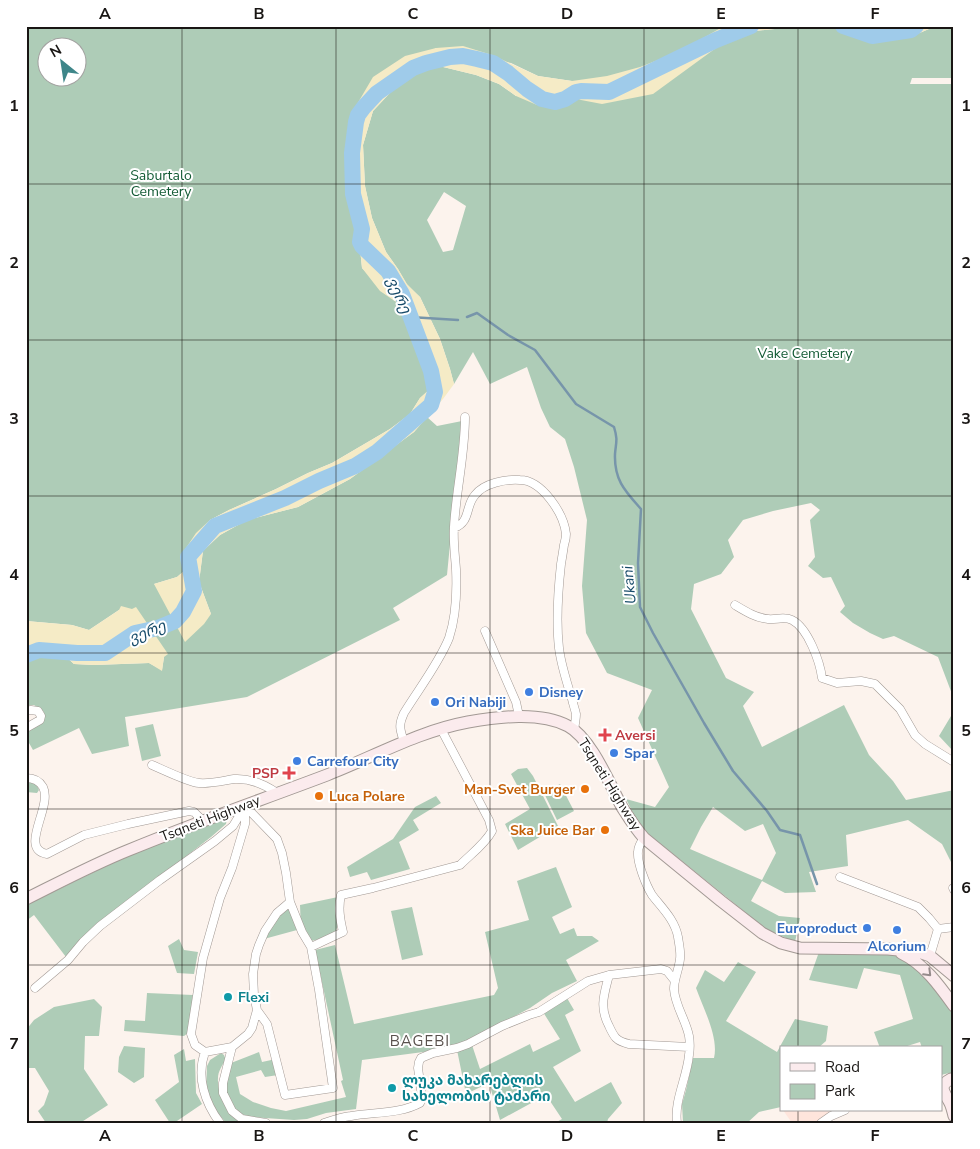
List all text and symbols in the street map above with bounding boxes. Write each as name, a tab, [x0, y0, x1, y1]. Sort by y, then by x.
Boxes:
text: A	[99, 3, 111, 25]
text: B	[253, 3, 265, 25]
text: C	[408, 3, 419, 25]
text: D	[561, 3, 573, 25]
text: E	[716, 3, 726, 25]
text: F	[871, 3, 880, 25]
north arrow	[38, 38, 88, 88]
text: N	[46, 40, 65, 62]
text: 1	[9, 95, 19, 117]
text: 1	[961, 95, 971, 117]
park label: Saburtalo Cemetery	[130, 166, 192, 201]
text: 2	[9, 252, 19, 274]
text: 2	[961, 252, 971, 274]
water label: ვერე	[382, 273, 417, 318]
park label: Vake Cemetery	[757, 344, 853, 363]
text: 3	[9, 408, 19, 430]
text: 3	[961, 408, 971, 430]
text: 4	[9, 564, 19, 586]
text: 4	[961, 564, 971, 586]
water label: Ukani	[617, 565, 641, 605]
water label: ვერე	[126, 615, 170, 648]
place label: Disney	[539, 683, 584, 702]
marker: Disney	[523, 686, 535, 698]
place label: Ori Nabiji	[445, 693, 506, 712]
marker: Ori Nabiji	[429, 696, 441, 708]
text: 5	[9, 720, 19, 742]
text: 5	[961, 720, 971, 742]
place label: Aversi	[615, 726, 656, 745]
marker: Aversi	[599, 729, 611, 741]
street label: Tsqneti Highway	[574, 734, 646, 835]
place label: Spar	[624, 744, 655, 763]
marker: Spar	[608, 747, 620, 759]
place label: Carrefour City	[307, 752, 399, 771]
marker: Carrefour City	[291, 755, 303, 767]
place label: PSP	[252, 764, 279, 783]
marker: PSP	[283, 767, 295, 779]
place label: Man-Svet Burger	[464, 780, 576, 799]
marker: Man-Svet Burger	[579, 783, 591, 795]
place label: Luca Polare	[329, 787, 405, 806]
street label: Tsqneti Highway	[157, 790, 264, 846]
marker: Luca Polare	[313, 790, 325, 802]
place label: Ska Juice Bar	[510, 821, 596, 840]
marker: Ska Juice Bar	[599, 824, 611, 836]
text: 6	[9, 877, 19, 899]
text: 6	[961, 877, 971, 899]
place label: Europroduct	[777, 919, 858, 938]
marker: Europroduct	[861, 922, 873, 934]
marker: Alcorium	[891, 924, 903, 936]
place label: Alcorium	[868, 937, 926, 956]
one-way arrow	[922, 968, 931, 977]
place label: Flexi	[238, 988, 269, 1007]
marker: Flexi	[222, 991, 234, 1003]
district label: BAGEBI	[390, 1031, 450, 1051]
text: 7	[9, 1033, 19, 1055]
text: 7	[961, 1033, 971, 1055]
legend	[780, 1046, 942, 1112]
text: Road	[825, 1057, 860, 1077]
place label: ლუკა მახარებლის სახელობის ტაძარი	[402, 1071, 550, 1106]
text: Park	[825, 1081, 855, 1101]
marker: ლუკა მახარებლის სახელობის ტაძარი	[386, 1082, 398, 1094]
text: A	[99, 1125, 111, 1147]
text: B	[253, 1125, 265, 1147]
text: C	[408, 1125, 419, 1147]
text: D	[561, 1125, 573, 1147]
text: E	[716, 1125, 726, 1147]
text: F	[871, 1125, 880, 1147]

